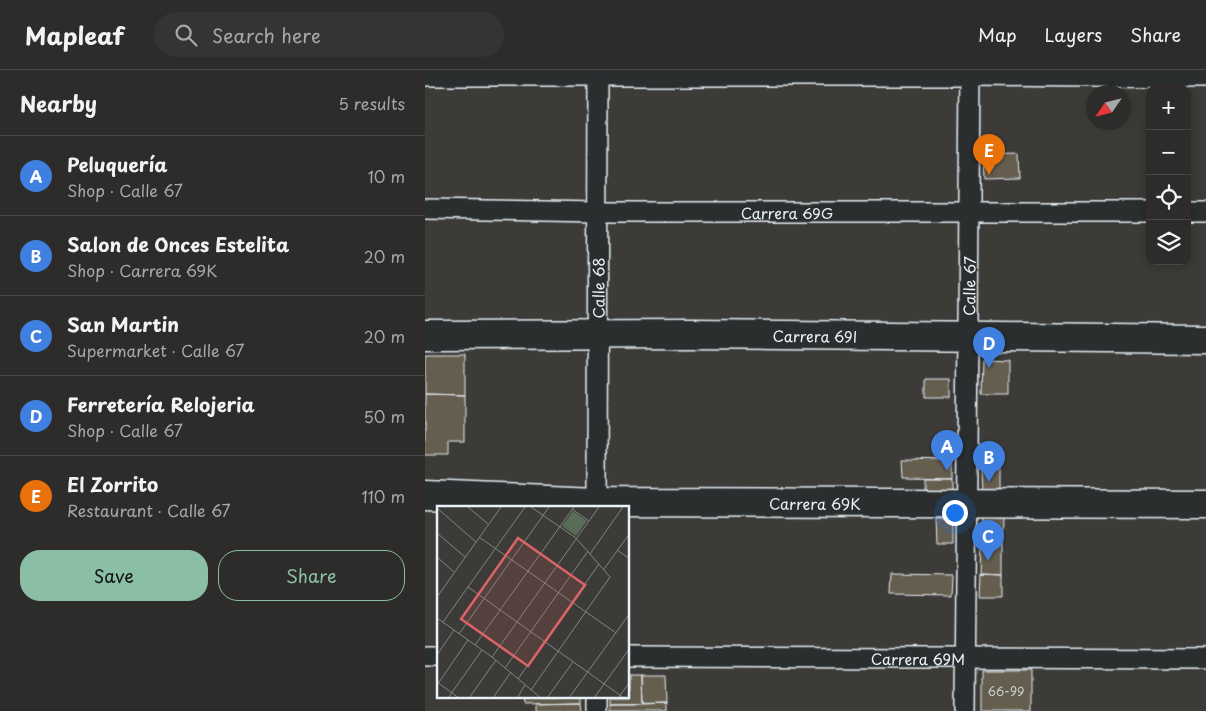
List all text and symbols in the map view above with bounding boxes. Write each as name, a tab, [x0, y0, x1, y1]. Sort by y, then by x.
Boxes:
search box	[154, 12, 504, 57]
text: Mapleaf	[25, 17, 124, 53]
icon: search	[172, 21, 200, 49]
text: Search here	[212, 21, 321, 49]
text: Map	[978, 21, 1017, 48]
text: Layers	[1045, 21, 1102, 48]
text: Share	[1130, 21, 1181, 48]
north arrow	[1086, 85, 1131, 130]
map controls	[1146, 85, 1191, 265]
button: +	[1146, 85, 1191, 130]
text: Nearby	[20, 87, 97, 119]
text: 5 results	[338, 91, 405, 115]
button: −	[1146, 130, 1191, 175]
pin: E	[973, 134, 1005, 175]
text: Peluquería	[67, 150, 168, 178]
text: A	[30, 164, 42, 188]
text: 10 m	[368, 164, 405, 188]
button: locate	[1146, 175, 1191, 220]
text: Shop · Calle 67	[67, 178, 183, 202]
street label: Carrera 69G	[741, 201, 833, 224]
button: layers	[1146, 220, 1191, 265]
text: Salon de Onces Estelita	[67, 230, 289, 258]
text: B	[31, 244, 41, 268]
text: 20 m	[364, 244, 405, 268]
street label: Calle 67	[957, 256, 980, 316]
street label: Calle 68	[586, 257, 609, 319]
text: Shop · Carrera 69K	[67, 258, 217, 282]
text: San Martin	[67, 310, 179, 338]
street label: Carrera 69I	[773, 323, 857, 347]
text: C	[30, 324, 42, 348]
text: 20 m	[364, 324, 405, 348]
pin: D	[973, 327, 1005, 368]
text: Supermarket · Calle 67	[67, 338, 244, 362]
text: Ferretería Relojeria	[67, 390, 255, 418]
text: D	[30, 404, 42, 428]
text: 50 m	[364, 404, 405, 428]
text: Shop · Calle 67	[67, 418, 183, 442]
pin: A	[931, 430, 963, 471]
pin: B	[973, 441, 1005, 482]
text: El Zorrito	[67, 470, 158, 498]
text: E	[31, 484, 41, 508]
text: 110 m	[362, 484, 405, 508]
street label: Carrera 69K	[769, 491, 861, 514]
text: Restaurant · Calle 67	[67, 498, 231, 522]
your location	[942, 500, 968, 526]
inset map	[437, 506, 630, 698]
pin: C	[972, 520, 1004, 561]
button: Save	[20, 550, 208, 601]
button: Share	[218, 550, 405, 601]
street label: Carrera 69M	[871, 646, 965, 670]
house number: 66-99	[988, 682, 1024, 700]

